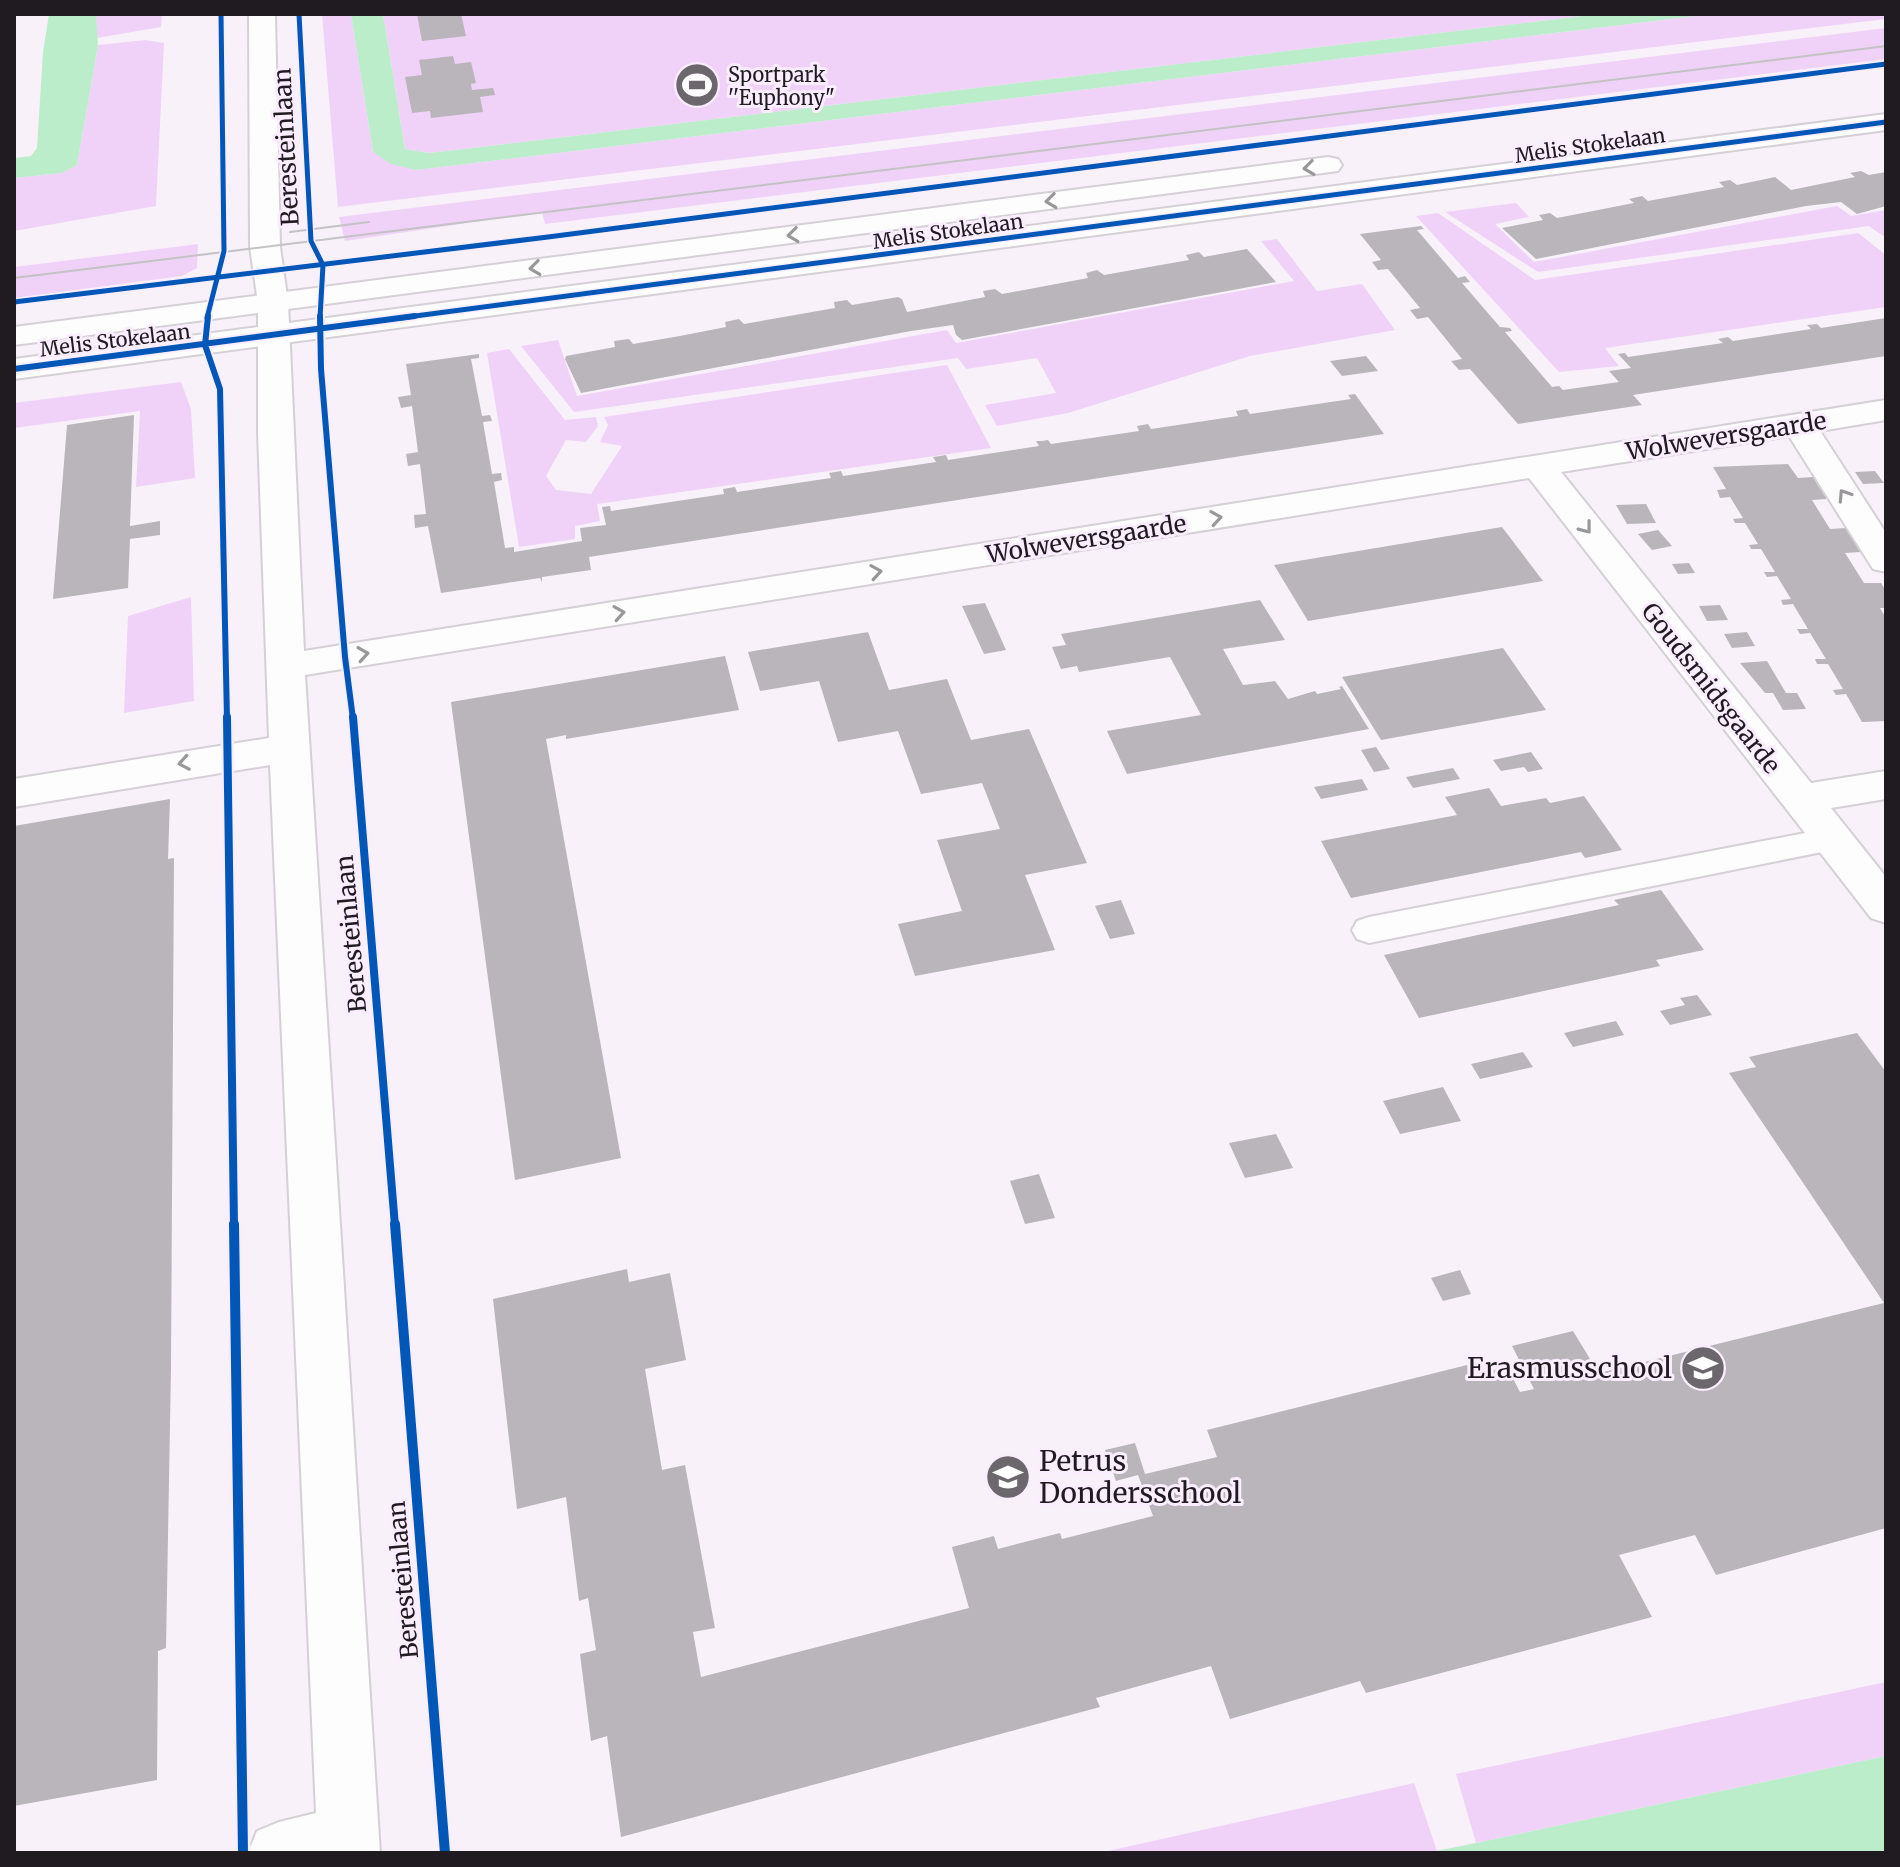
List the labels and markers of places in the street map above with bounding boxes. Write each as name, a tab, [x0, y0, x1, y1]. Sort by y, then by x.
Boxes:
sports icon: Sportpark ''Euphony"	[673, 61, 721, 109]
place label: Sportpark ''Euphony"	[728, 62, 835, 110]
school or university icon: Erasmusschool	[1679, 1344, 1727, 1392]
place label: Erasmusschool	[1467, 1350, 1672, 1386]
place label: Petrus Dondersschool	[1039, 1443, 1241, 1511]
school or university icon: Petrus Dondersschool	[984, 1453, 1032, 1501]

